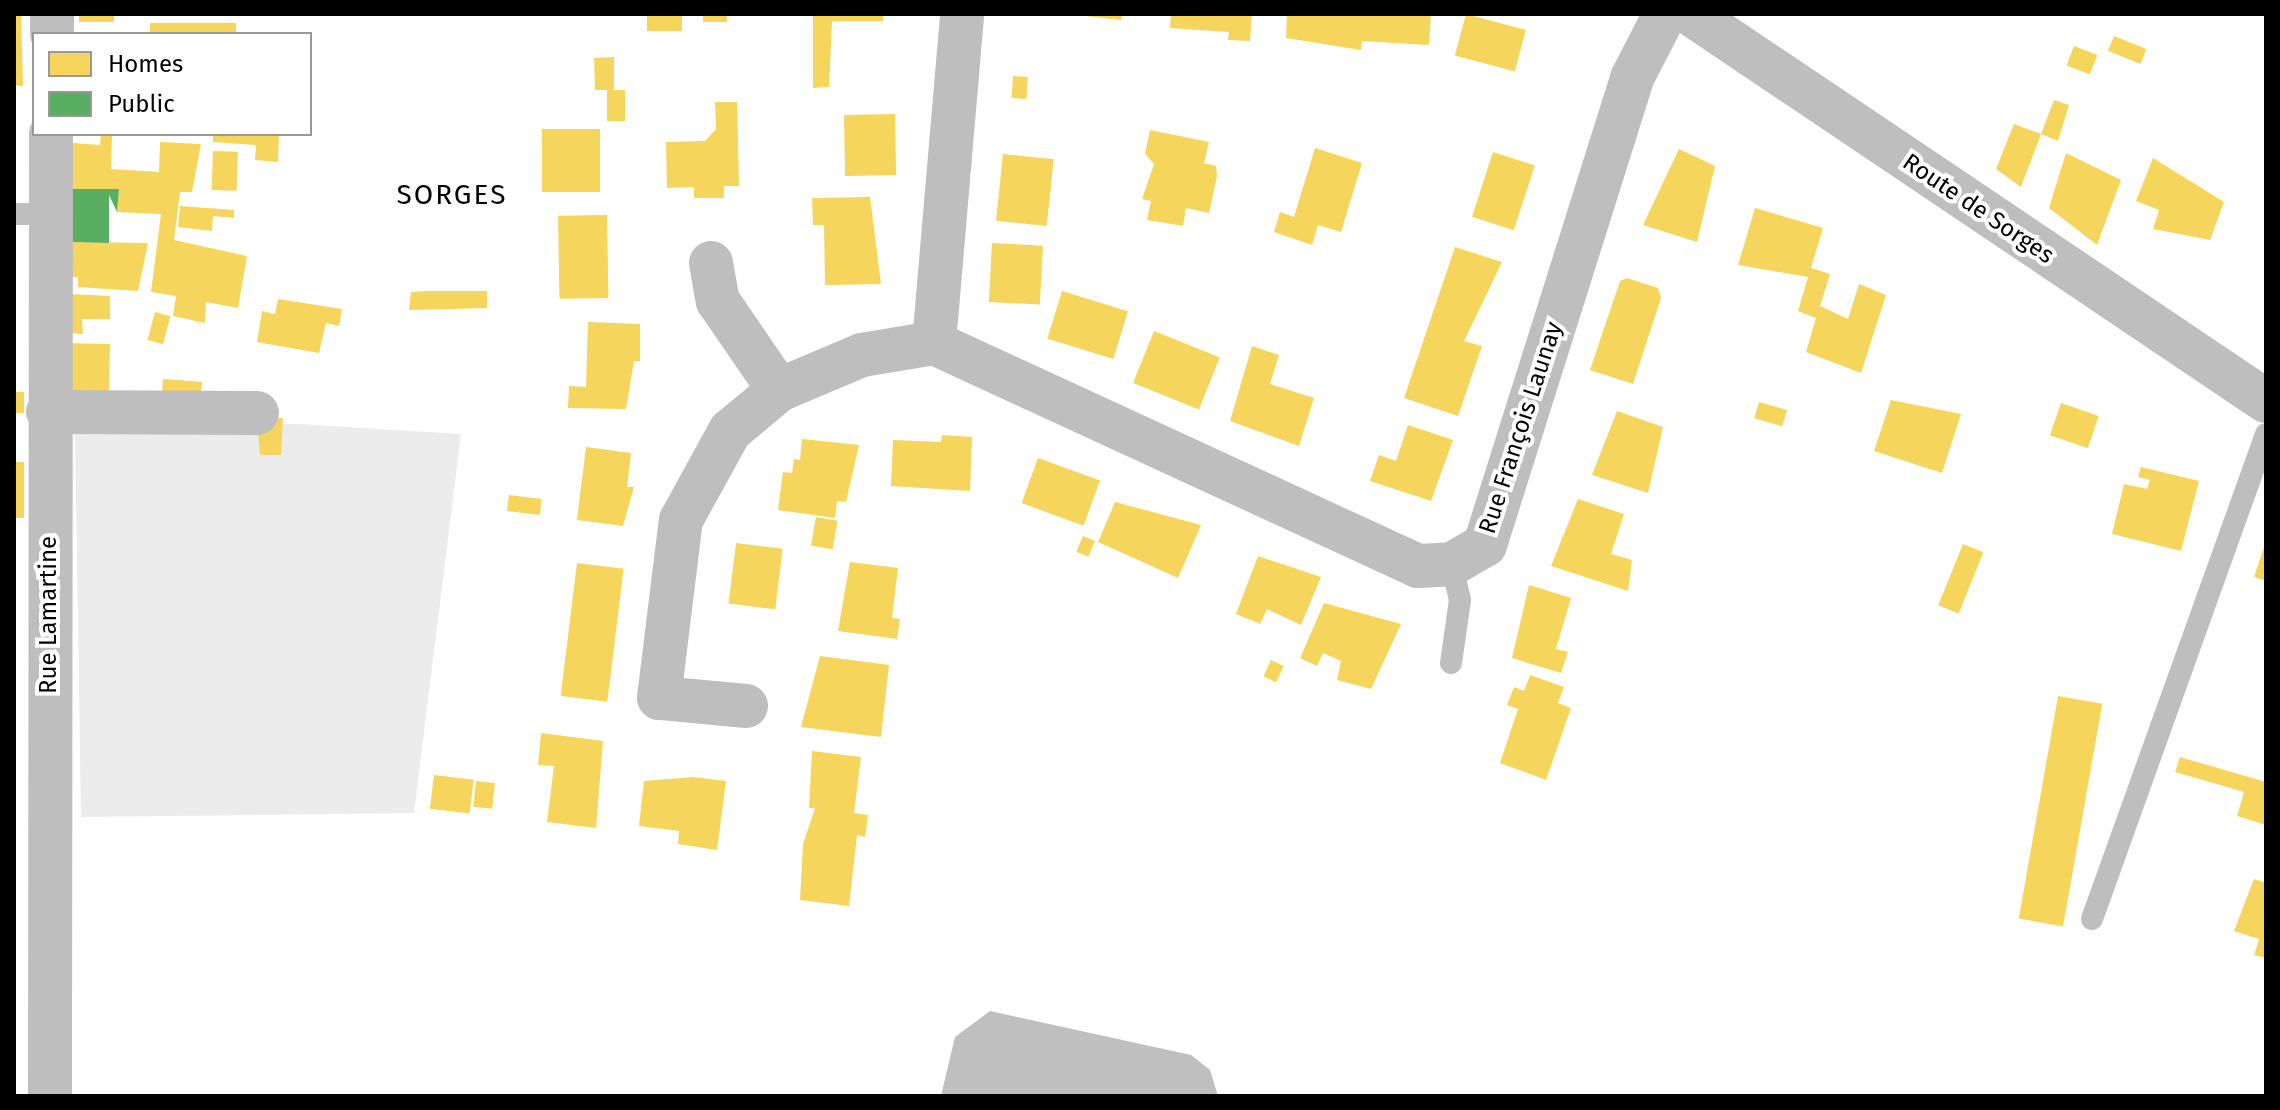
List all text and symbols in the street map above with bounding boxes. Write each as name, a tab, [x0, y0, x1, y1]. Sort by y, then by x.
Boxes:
legend	[32, 32, 312, 136]
text: Homes	[108, 50, 183, 78]
text: Public	[108, 90, 175, 118]
street label: Route de Sorges	[1897, 148, 2059, 270]
district label: SORGES	[397, 178, 507, 212]
street label: Rue François Launay	[1473, 318, 1569, 538]
street label: Rue Lamartine	[35, 536, 63, 694]

